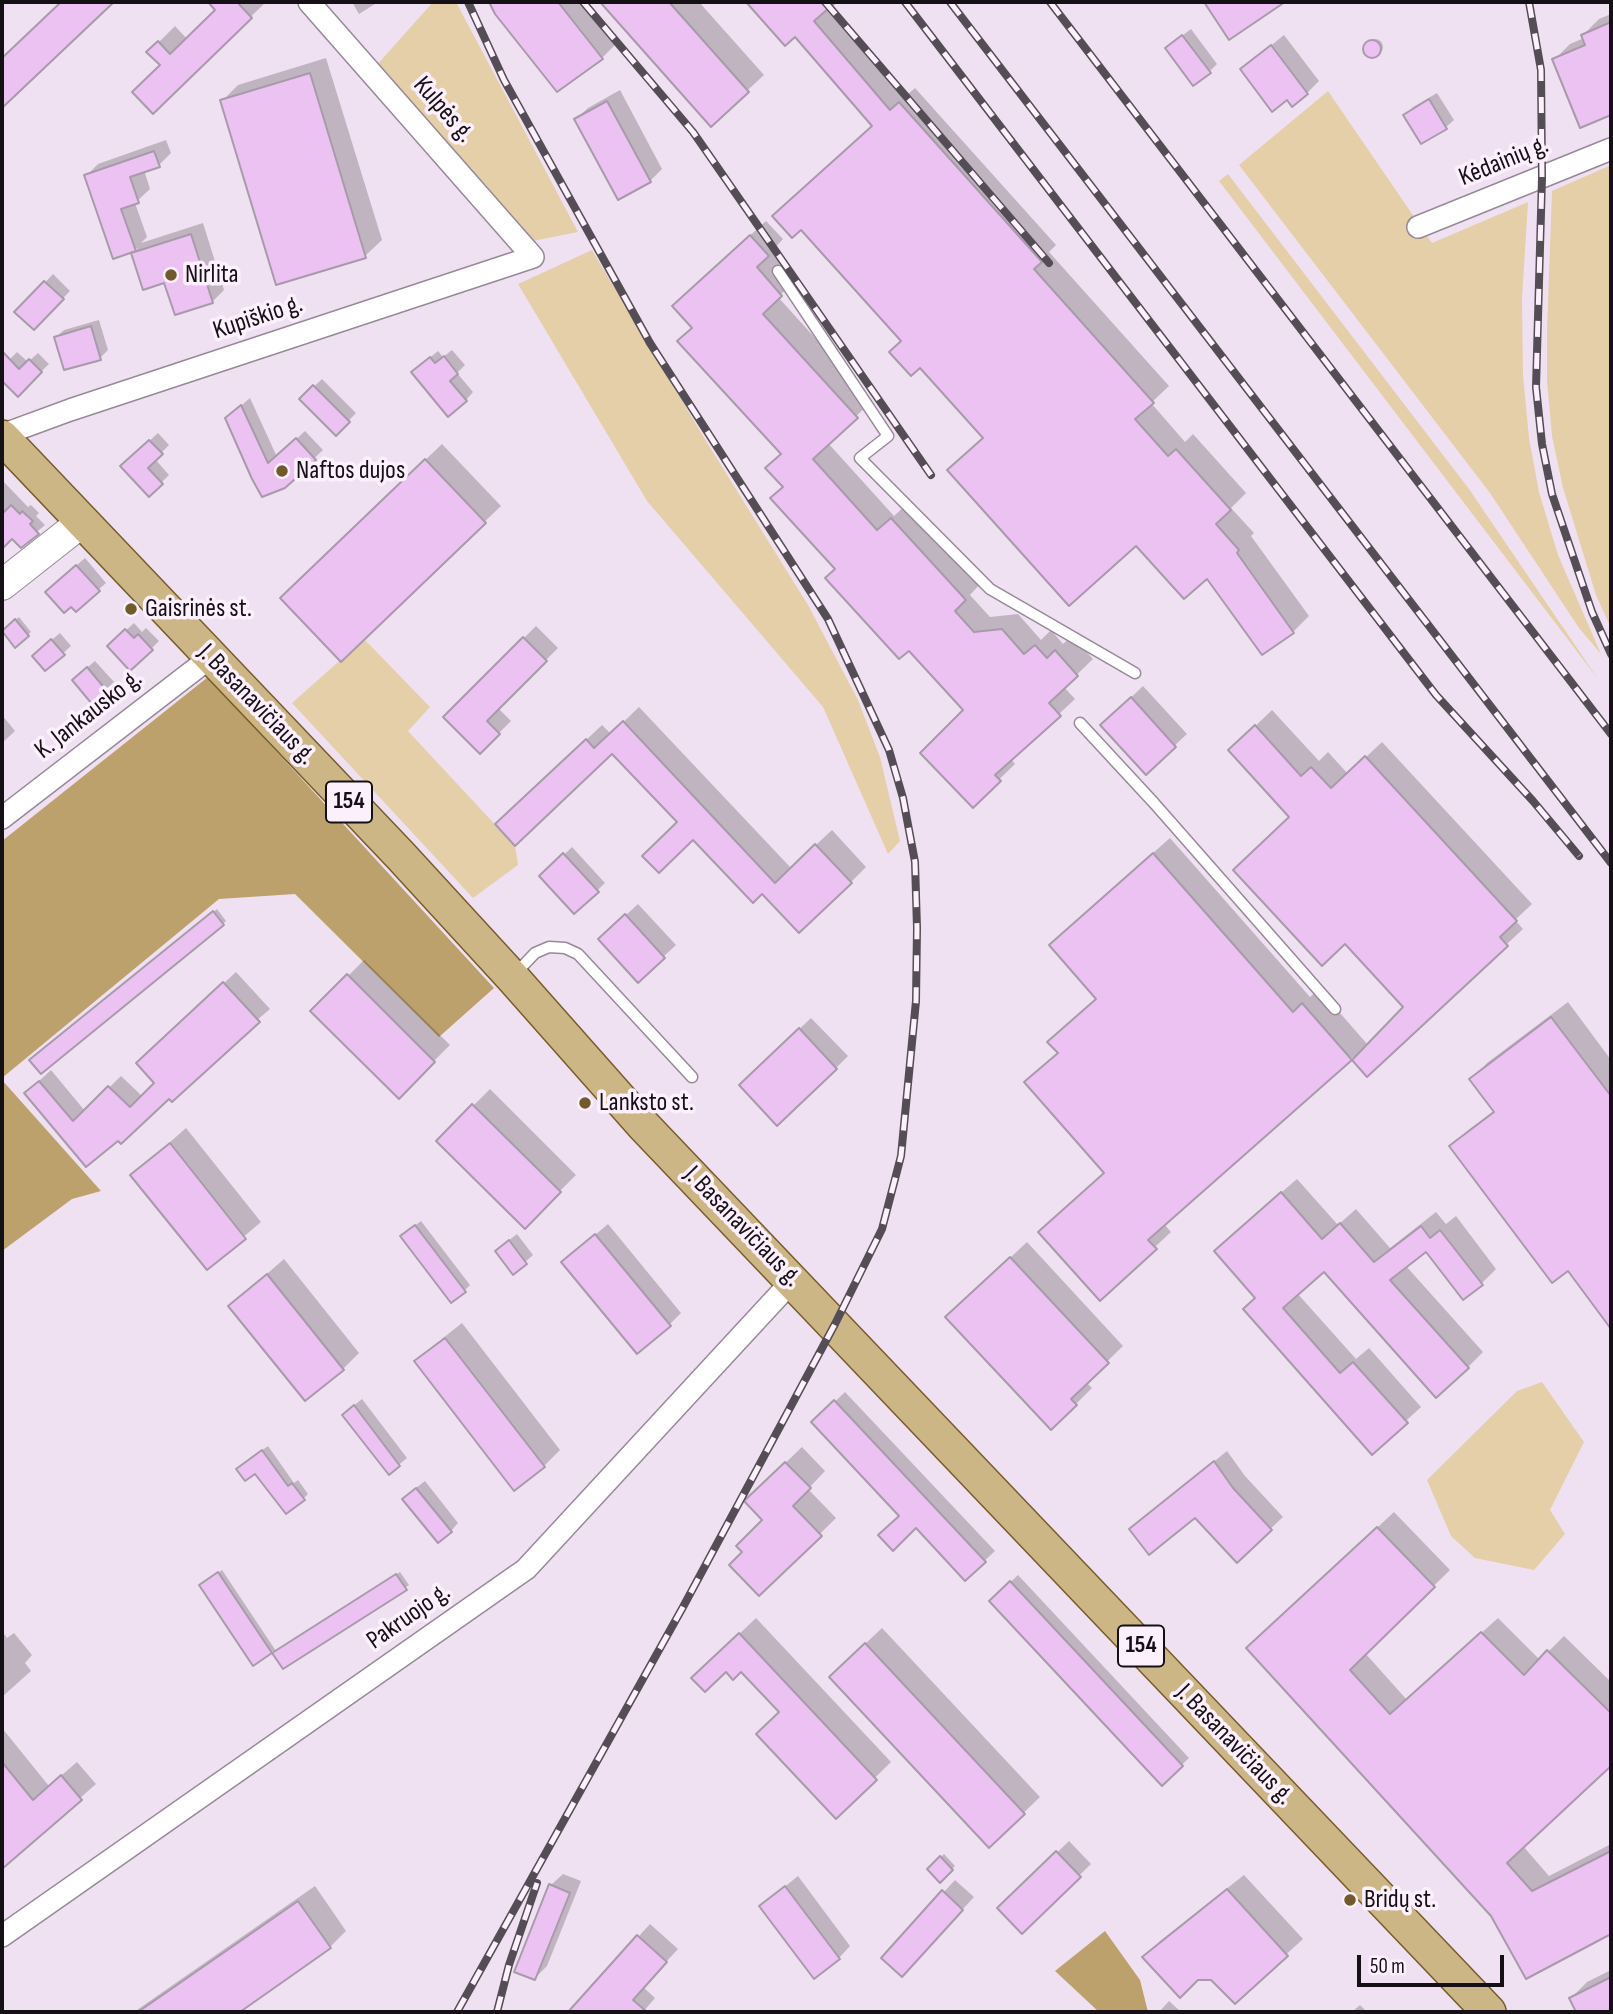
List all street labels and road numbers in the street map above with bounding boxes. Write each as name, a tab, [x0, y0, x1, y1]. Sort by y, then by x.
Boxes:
street label: Kulpės g.	[406, 71, 480, 149]
street label: Kėdainių g.	[1455, 130, 1553, 194]
street label: Kupiškio g.	[209, 289, 307, 347]
street label: J. Basanavičiaus g.	[191, 638, 321, 772]
street label: K. Jankausko g.	[29, 663, 149, 767]
road number: 154	[326, 782, 372, 822]
street label: J. Basanavičiaus g.	[677, 1160, 807, 1294]
street label: Pakruojo g.	[361, 1577, 457, 1657]
road number: 154	[1118, 1626, 1164, 1666]
street label: J. Basanavičiaus g.	[1169, 1678, 1299, 1812]

